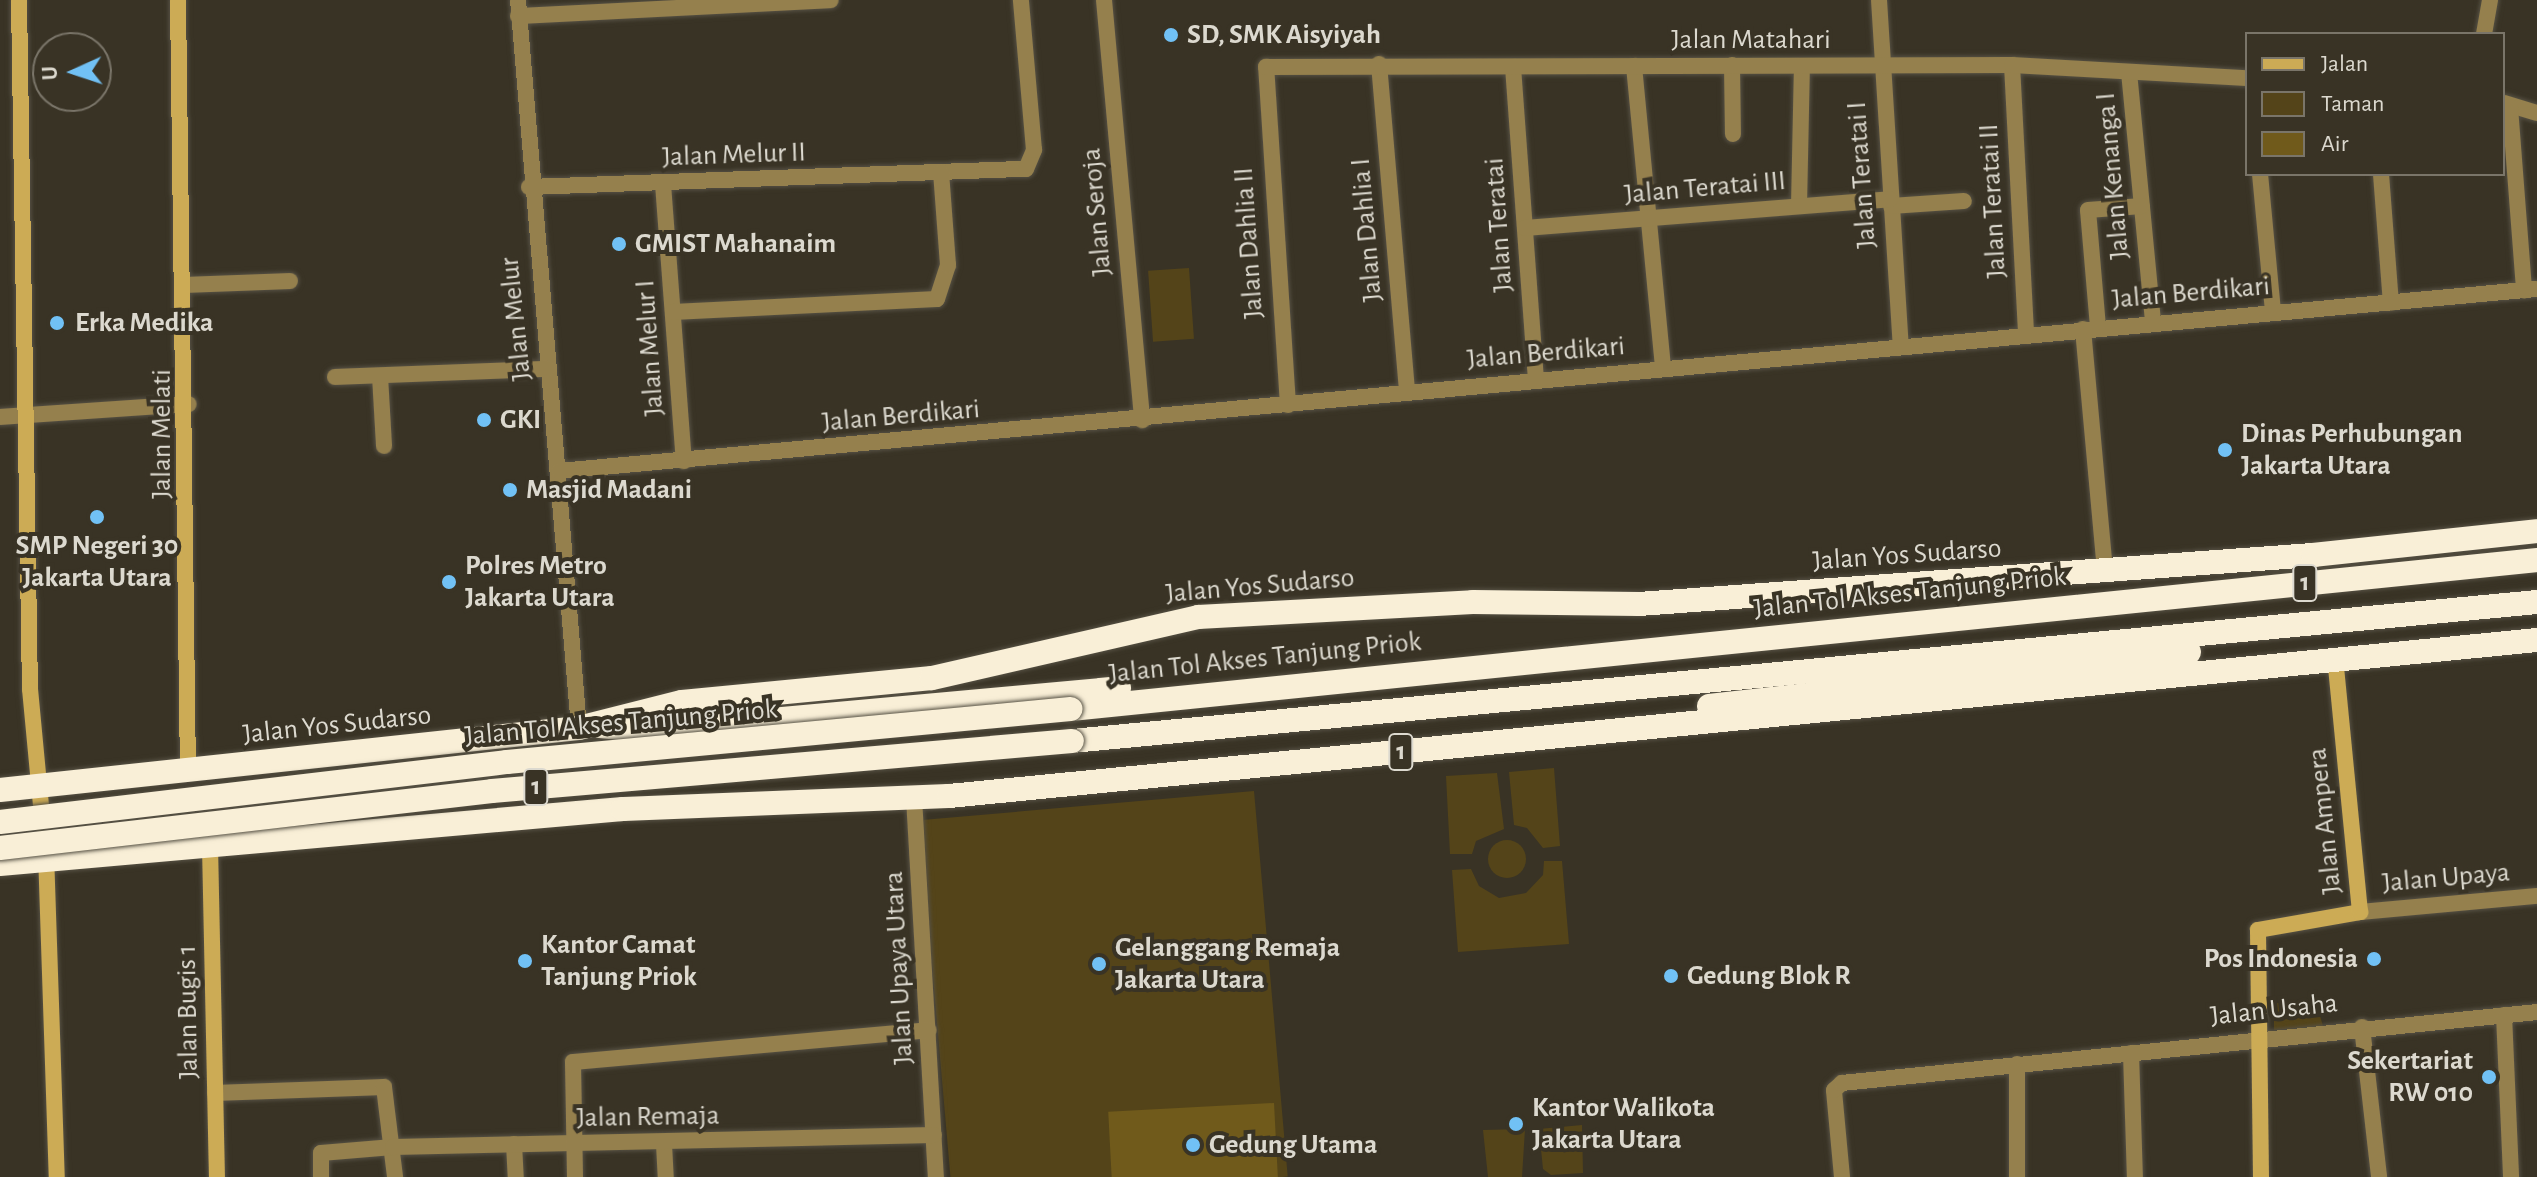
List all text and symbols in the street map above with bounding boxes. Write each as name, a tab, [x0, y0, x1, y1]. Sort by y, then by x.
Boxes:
place label: SD, SMK Aisyiyah	[1187, 18, 1381, 52]
street label: Jalan Matahari	[1671, 23, 1831, 57]
marker: SD, SMK Aisyiyah	[1162, 26, 1180, 44]
north arrow	[32, 32, 112, 112]
legend	[2245, 32, 2505, 176]
text: Jalan	[2321, 52, 2368, 76]
text: U	[39, 66, 61, 81]
street label: Jalan Kenanga I	[2089, 91, 2137, 261]
text: Taman	[2321, 92, 2384, 116]
street label: Jalan Teratai I	[1840, 101, 1884, 249]
street label: Jalan Teratai II	[1972, 123, 2014, 279]
text: Air	[2321, 132, 2348, 156]
street label: Jalan Melur II	[662, 136, 806, 174]
street label: Jalan Seroja	[1075, 147, 1119, 277]
street label: Jalan Dahlia I	[1344, 157, 1390, 303]
street label: Jalan Teratai	[1478, 157, 1520, 293]
street label: Jalan Teratai III	[1623, 164, 1787, 212]
street label: Jalan Dahlia II	[1227, 166, 1271, 320]
place label: GMIST Mahanaim	[635, 227, 836, 261]
marker: GMIST Mahanaim	[610, 235, 628, 253]
street label: Jalan Melur	[493, 256, 539, 382]
street label: Jalan Berdikari	[2111, 269, 2271, 317]
street label: Jalan Melur I	[628, 279, 672, 417]
place label: Erka Medika	[75, 306, 214, 340]
marker: Erka Medika	[46, 312, 68, 334]
street label: Jalan Berdikari	[1466, 329, 1626, 377]
street label: Jalan Melati	[145, 369, 179, 499]
street label: Jalan Berdikari	[821, 392, 981, 440]
place label: GKI	[500, 403, 541, 437]
marker: GKI	[475, 411, 493, 429]
place label: Dinas Perhubungan Jakarta Utara	[2241, 417, 2462, 483]
marker: Dinas Perhubungan Jakarta Utara	[2216, 441, 2234, 459]
place label: Masjid Madani	[526, 473, 692, 507]
marker: Masjid Madani	[501, 481, 519, 499]
marker: SMP Negeri 30 Jakarta Utara	[88, 508, 106, 526]
place label: SMP Negeri 30 Jakarta Utara	[16, 529, 178, 595]
street label: Jalan Yos Sudarso	[1811, 532, 2003, 578]
place label: Polres Metro Jakarta Utara	[465, 549, 615, 615]
street label: Jalan Tol Akses Tanjung Priok	[1752, 560, 2068, 626]
street label: Jalan Yos Sudarso	[1164, 561, 1356, 611]
road number: 1	[2291, 561, 2319, 605]
marker: Polres Metro Jakarta Utara	[440, 573, 458, 591]
street label: Jalan Tol Akses Tanjung Priok	[1107, 625, 1423, 691]
street label: Jalan Tol Akses Tanjung Priok	[463, 693, 779, 753]
street label: Jalan Yos Sudarso	[241, 698, 433, 752]
road number: 1	[1387, 730, 1415, 774]
street label: Jalan Ampera	[2301, 746, 2349, 896]
road number: 1	[522, 765, 550, 809]
street label: Jalan Upaya	[2381, 856, 2511, 900]
street label: Jalan Upaya Utara	[877, 871, 921, 1065]
place label: Kantor Camat Tanjung Priok	[541, 928, 697, 994]
place label: Gelanggang Remaja Jakarta Utara	[1115, 931, 1340, 997]
place label: Pos Indonesia	[2204, 942, 2358, 976]
street label: Jalan Bugis 1	[170, 945, 206, 1079]
marker: Pos Indonesia	[2365, 950, 2383, 968]
marker: Kantor Camat Tanjung Priok	[516, 952, 534, 970]
marker: Gelanggang Remaja Jakarta Utara	[1090, 955, 1108, 973]
place label: Gedung Blok R	[1687, 959, 1851, 993]
marker: Gedung Blok R	[1662, 967, 1680, 985]
street label: Jalan Usaha	[2209, 987, 2339, 1033]
place label: Sekertariat RW 010	[2347, 1044, 2473, 1110]
marker: Sekertariat RW 010	[2480, 1068, 2498, 1086]
place label: Kantor Walikota Jakarta Utara	[1532, 1091, 1715, 1157]
street label: Jalan Remaja	[576, 1099, 720, 1135]
marker: Kantor Walikota Jakarta Utara	[1507, 1115, 1525, 1133]
place label: Gedung Utama	[1209, 1128, 1377, 1162]
marker: Gedung Utama	[1184, 1136, 1202, 1154]

